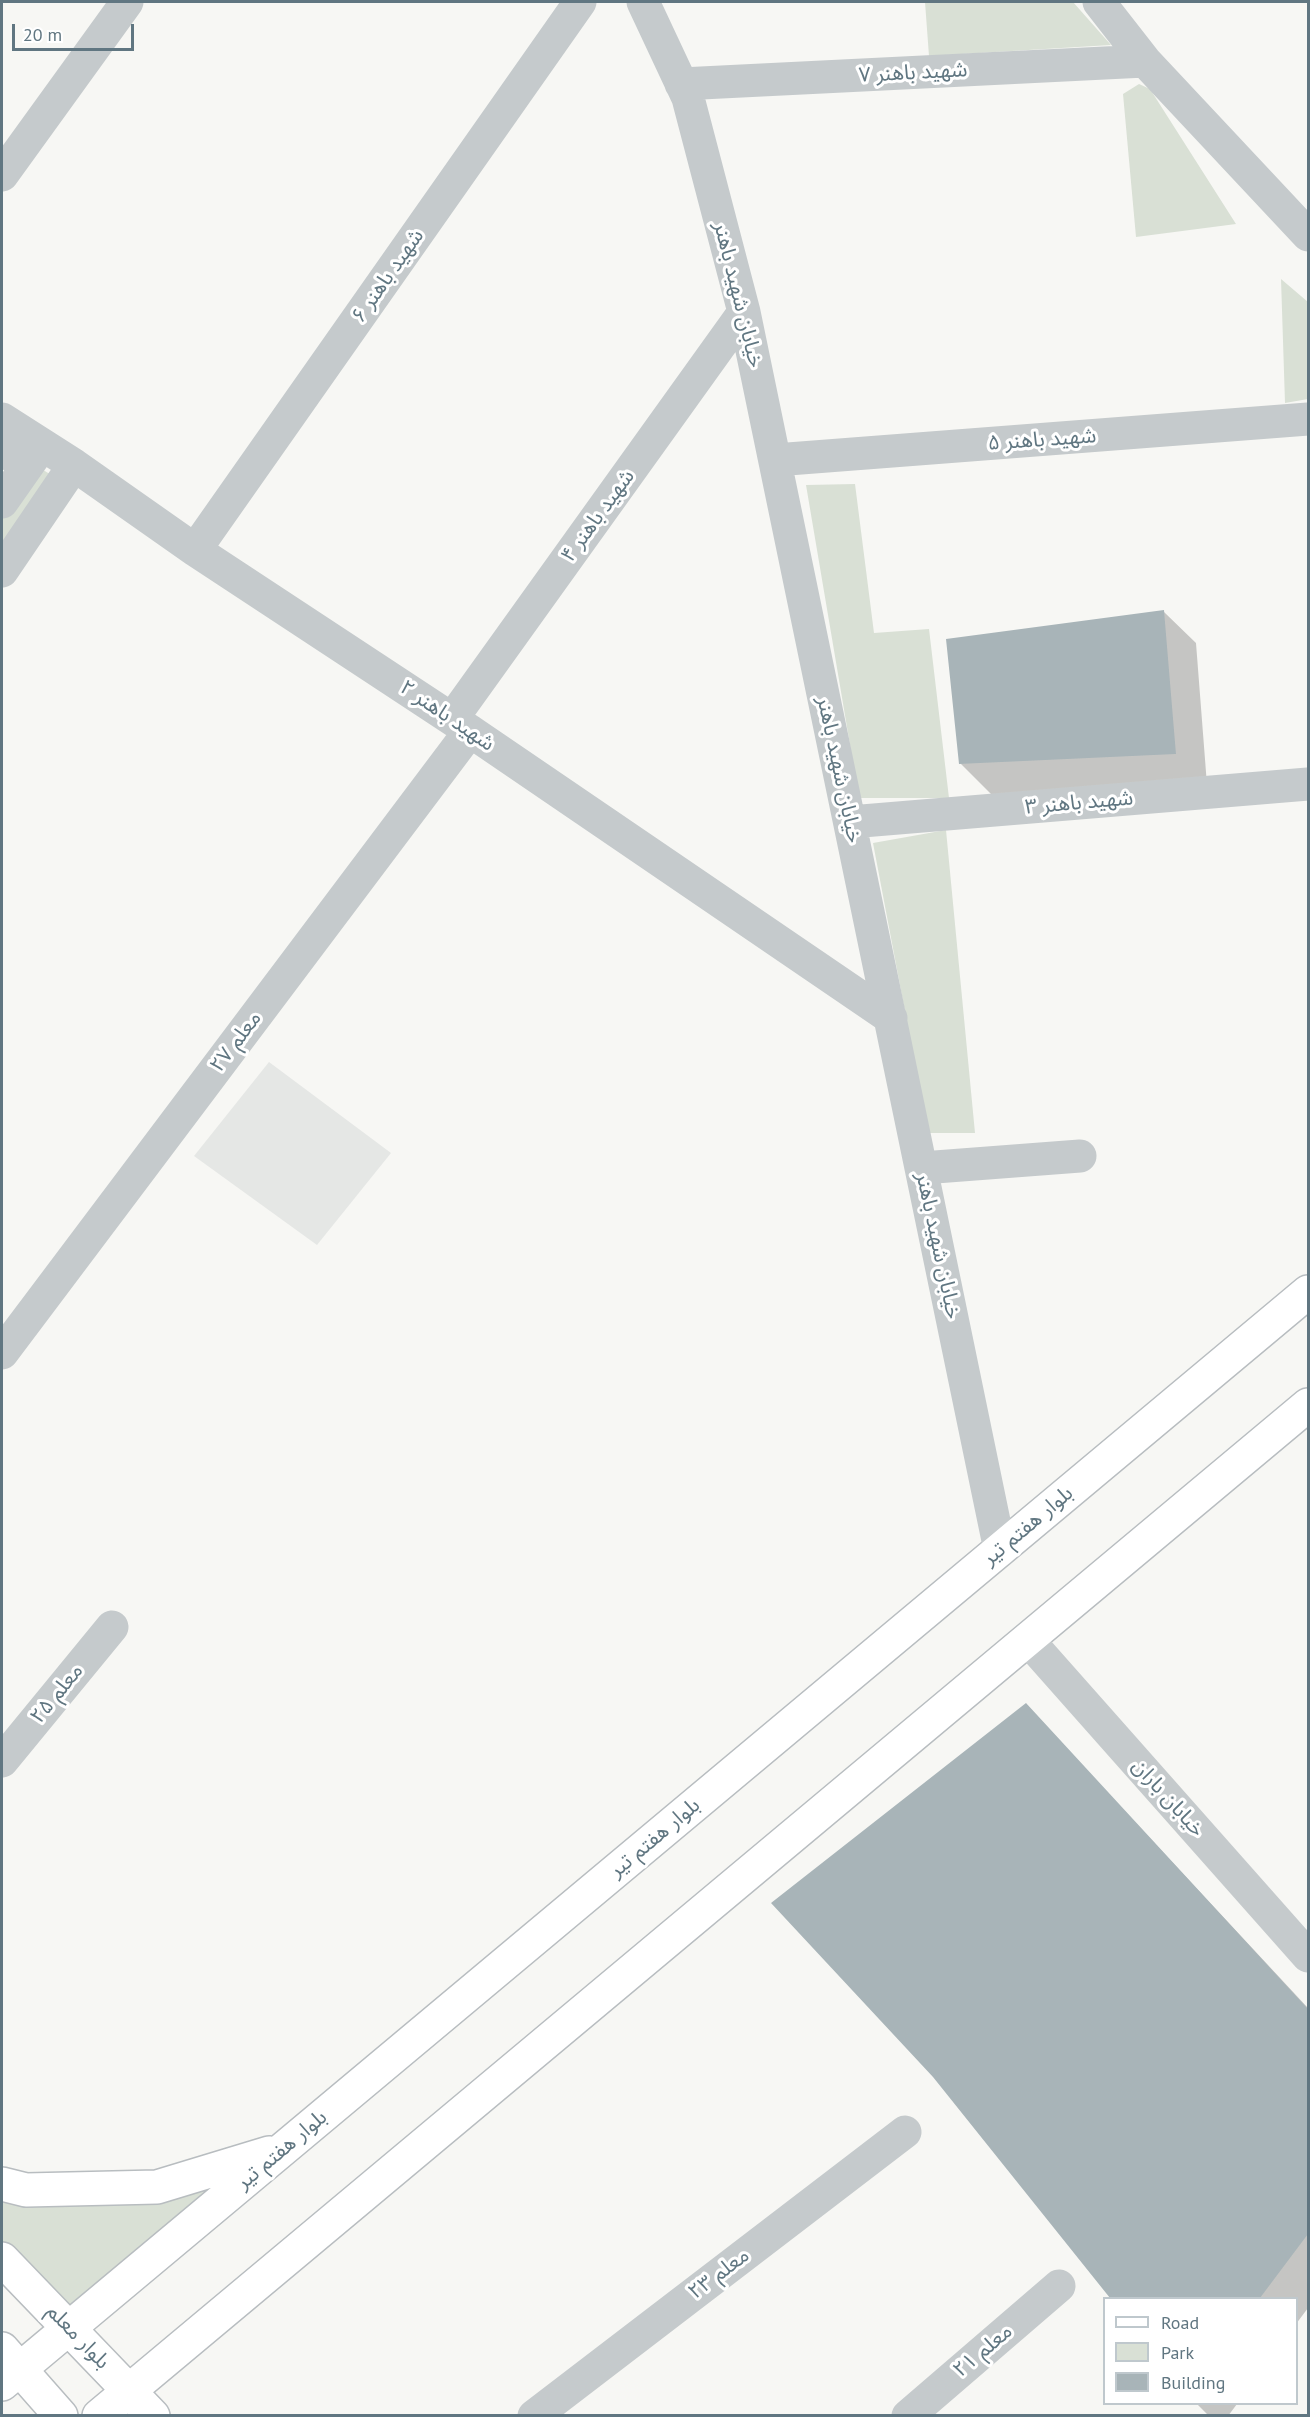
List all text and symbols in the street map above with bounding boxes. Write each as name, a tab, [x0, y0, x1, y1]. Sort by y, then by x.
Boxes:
scale bar	[15, 12, 136, 50]
text: 20 m	[23, 23, 62, 46]
street label: شهید باهنر ۷	[858, 58, 968, 88]
street label: خیابان شهید باهنر	[708, 220, 768, 370]
street label: شهید باهنر ۶	[347, 224, 429, 328]
street label: شهید باهنر ۵	[987, 424, 1097, 456]
street label: شهید باهنر ۴	[556, 465, 640, 567]
street label: شهید باهنر ۲	[395, 675, 499, 757]
street label: خیابان شهید باهنر	[811, 694, 867, 846]
street label: شهید باهنر ۳	[1024, 786, 1134, 820]
street label: معلم ۲۷	[205, 1007, 267, 1077]
street label: خیابان شهید باهنر	[910, 1170, 966, 1322]
street label: بلوار هفتم تیر	[978, 1481, 1078, 1571]
street label: معلم ۲۵	[25, 1659, 89, 1729]
street label: خیابان باران	[1126, 1754, 1210, 1842]
street label: بلوار هفتم تیر	[605, 1793, 705, 1883]
street label: بلوار هفتم تیر	[232, 2105, 332, 2195]
street label: معلم ۲۳	[684, 2243, 754, 2305]
legend	[1103, 2297, 1298, 2405]
street label: بلوار معلم	[41, 2299, 115, 2375]
text: Road	[1161, 2311, 1199, 2334]
street label: معلم ۲۱	[948, 2319, 1018, 2383]
text: Park	[1161, 2341, 1194, 2364]
text: Building	[1161, 2371, 1225, 2394]

